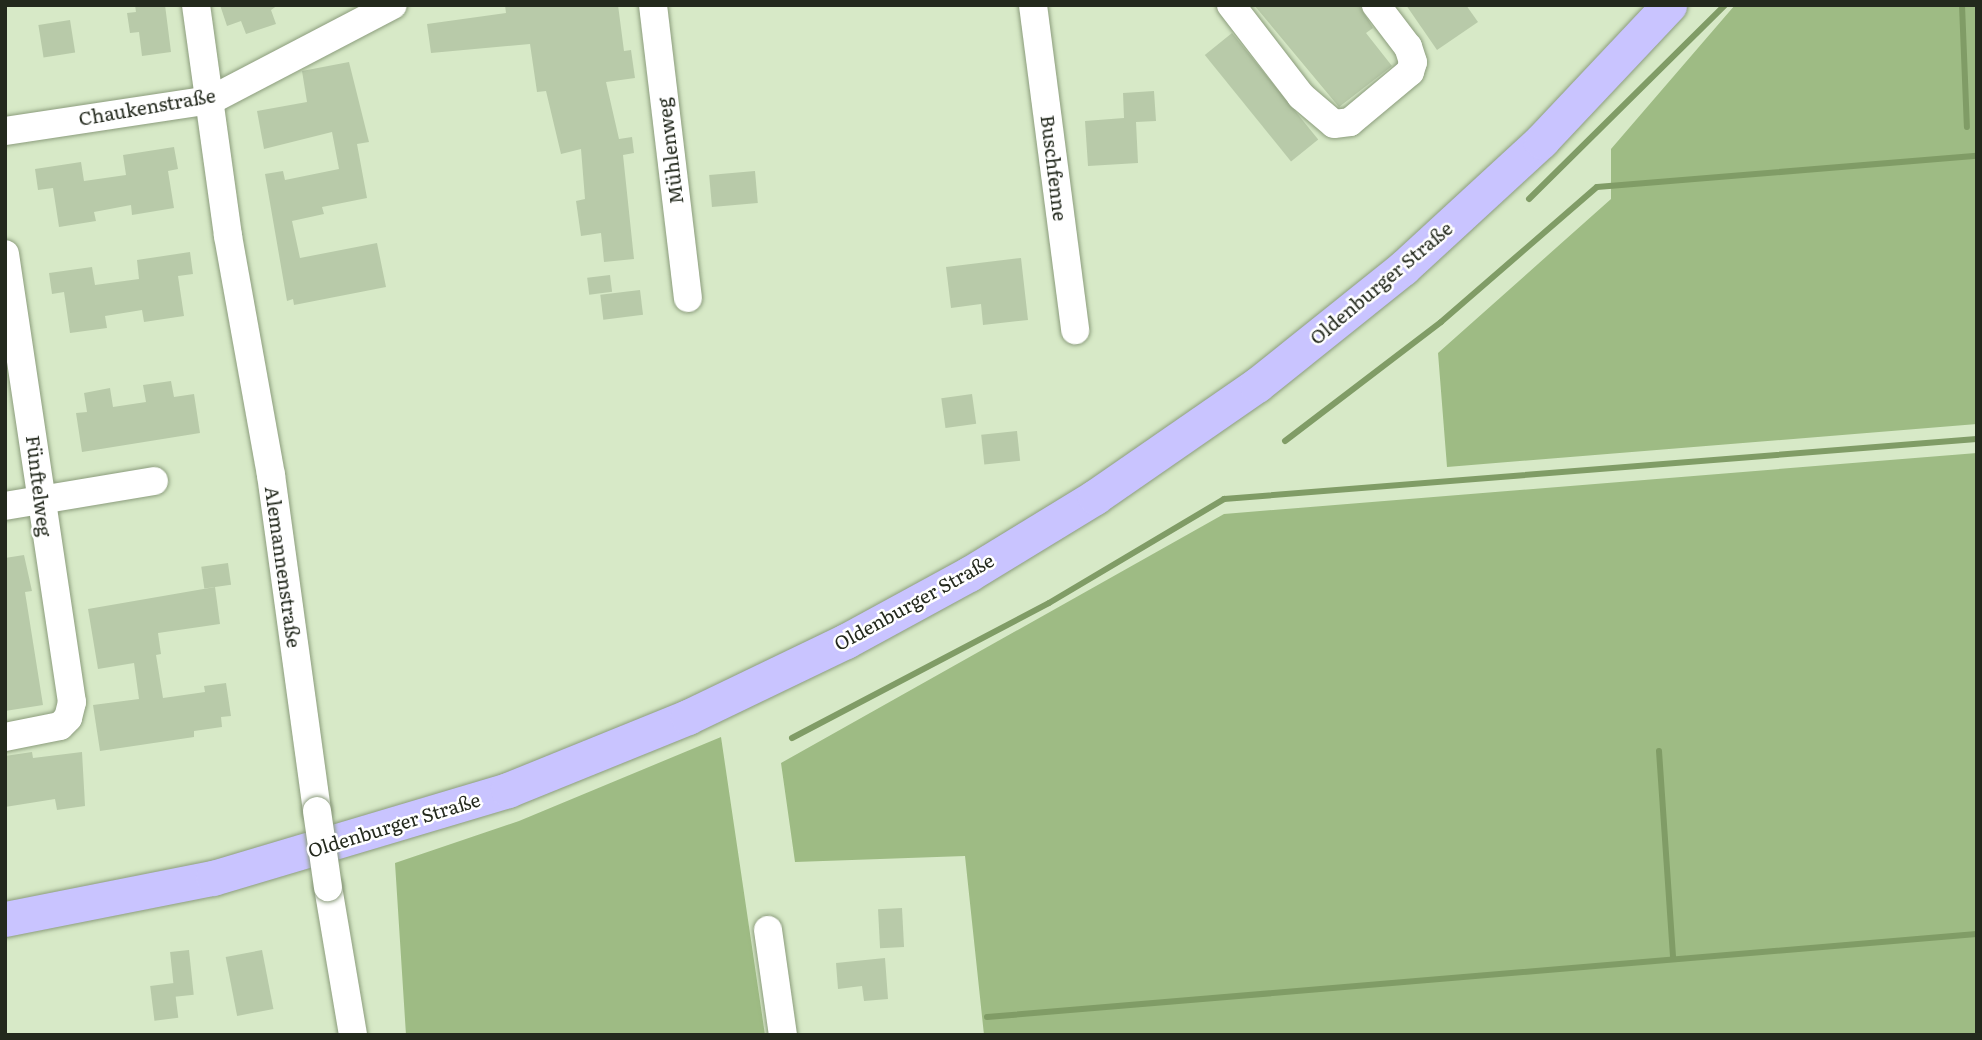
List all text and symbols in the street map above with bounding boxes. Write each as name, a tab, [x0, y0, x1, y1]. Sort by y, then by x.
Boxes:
street label: Chaukenstraße	[77, 84, 217, 130]
street label: Mühlenweg	[652, 96, 688, 206]
street label: Buschfenne	[1036, 114, 1072, 222]
street label: Oldenburger Straße	[1305, 217, 1457, 349]
street label: Fünftelweg	[21, 434, 57, 538]
street label: Alemannenstraße	[260, 485, 306, 649]
street label: Oldenburger Straße	[830, 549, 998, 655]
street label: Oldenburger Straße	[305, 788, 483, 862]

